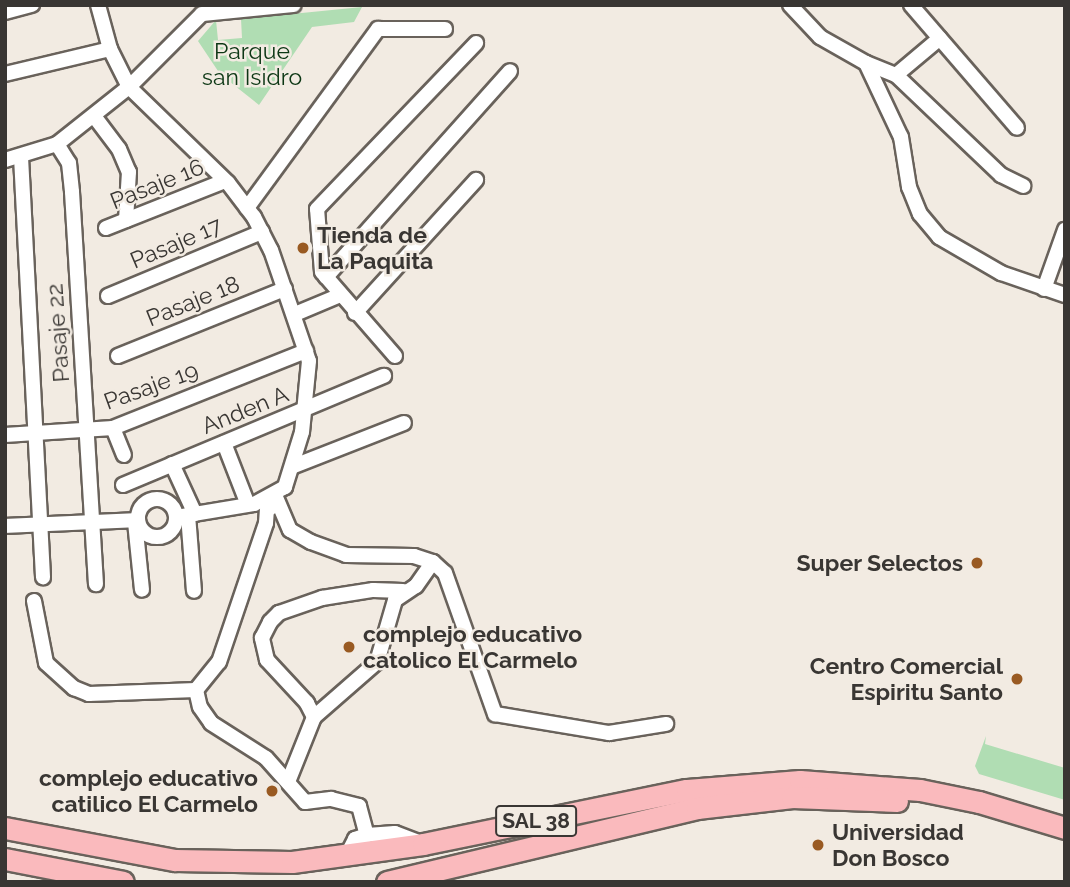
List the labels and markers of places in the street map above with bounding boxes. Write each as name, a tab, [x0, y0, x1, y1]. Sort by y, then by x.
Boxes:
place label: Tienda de La Paquita	[317, 221, 433, 275]
marker: Tienda de La Paquita	[295, 240, 311, 256]
place label: Super Selectos	[796, 549, 963, 577]
marker: Super Selectos	[969, 555, 985, 571]
place label: complejo educativo catolico El Carmelo	[363, 620, 582, 674]
marker: complejo educativo catolico El Carmelo	[341, 639, 357, 655]
place label: Centro Comercial Espiritu Santo	[810, 652, 1003, 706]
marker: Centro Comercial Espiritu Santo	[1009, 671, 1025, 687]
place label: complejo educativo catilico El Carmelo	[39, 764, 258, 818]
marker: complejo educativo catilico El Carmelo	[264, 783, 280, 799]
place label: Universidad Don Bosco	[832, 818, 964, 872]
marker: Universidad Don Bosco	[810, 837, 826, 853]

